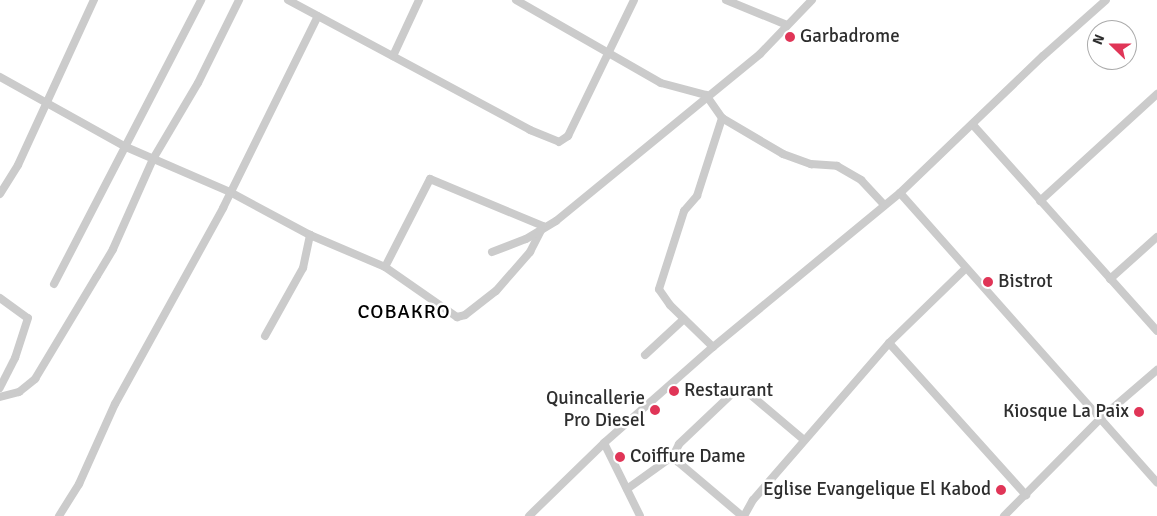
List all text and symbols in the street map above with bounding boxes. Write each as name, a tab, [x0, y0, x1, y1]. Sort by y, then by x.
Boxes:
north arrow	[1087, 20, 1137, 70]
place label: Garbadrome	[800, 26, 900, 48]
marker: Garbadrome	[784, 31, 796, 43]
text: N	[1089, 32, 1108, 47]
place label: Bistrot	[998, 271, 1053, 293]
marker: Bistrot	[982, 276, 994, 288]
district label: COBAKRO	[357, 299, 451, 323]
place label: Restaurant	[684, 380, 773, 402]
marker: Restaurant	[668, 385, 680, 397]
place label: Quincallerie Pro Diesel	[546, 388, 645, 432]
place label: Kiosque La Paix	[1003, 401, 1129, 423]
marker: Quincallerie Pro Diesel	[649, 404, 661, 416]
marker: Kiosque La Paix	[1133, 406, 1145, 418]
place label: Coiffure Dame	[630, 446, 746, 468]
marker: Coiffure Dame	[614, 451, 626, 463]
place label: Eglise Evangelique El Kabod	[763, 479, 991, 501]
marker: Eglise Evangelique El Kabod	[995, 484, 1007, 496]

